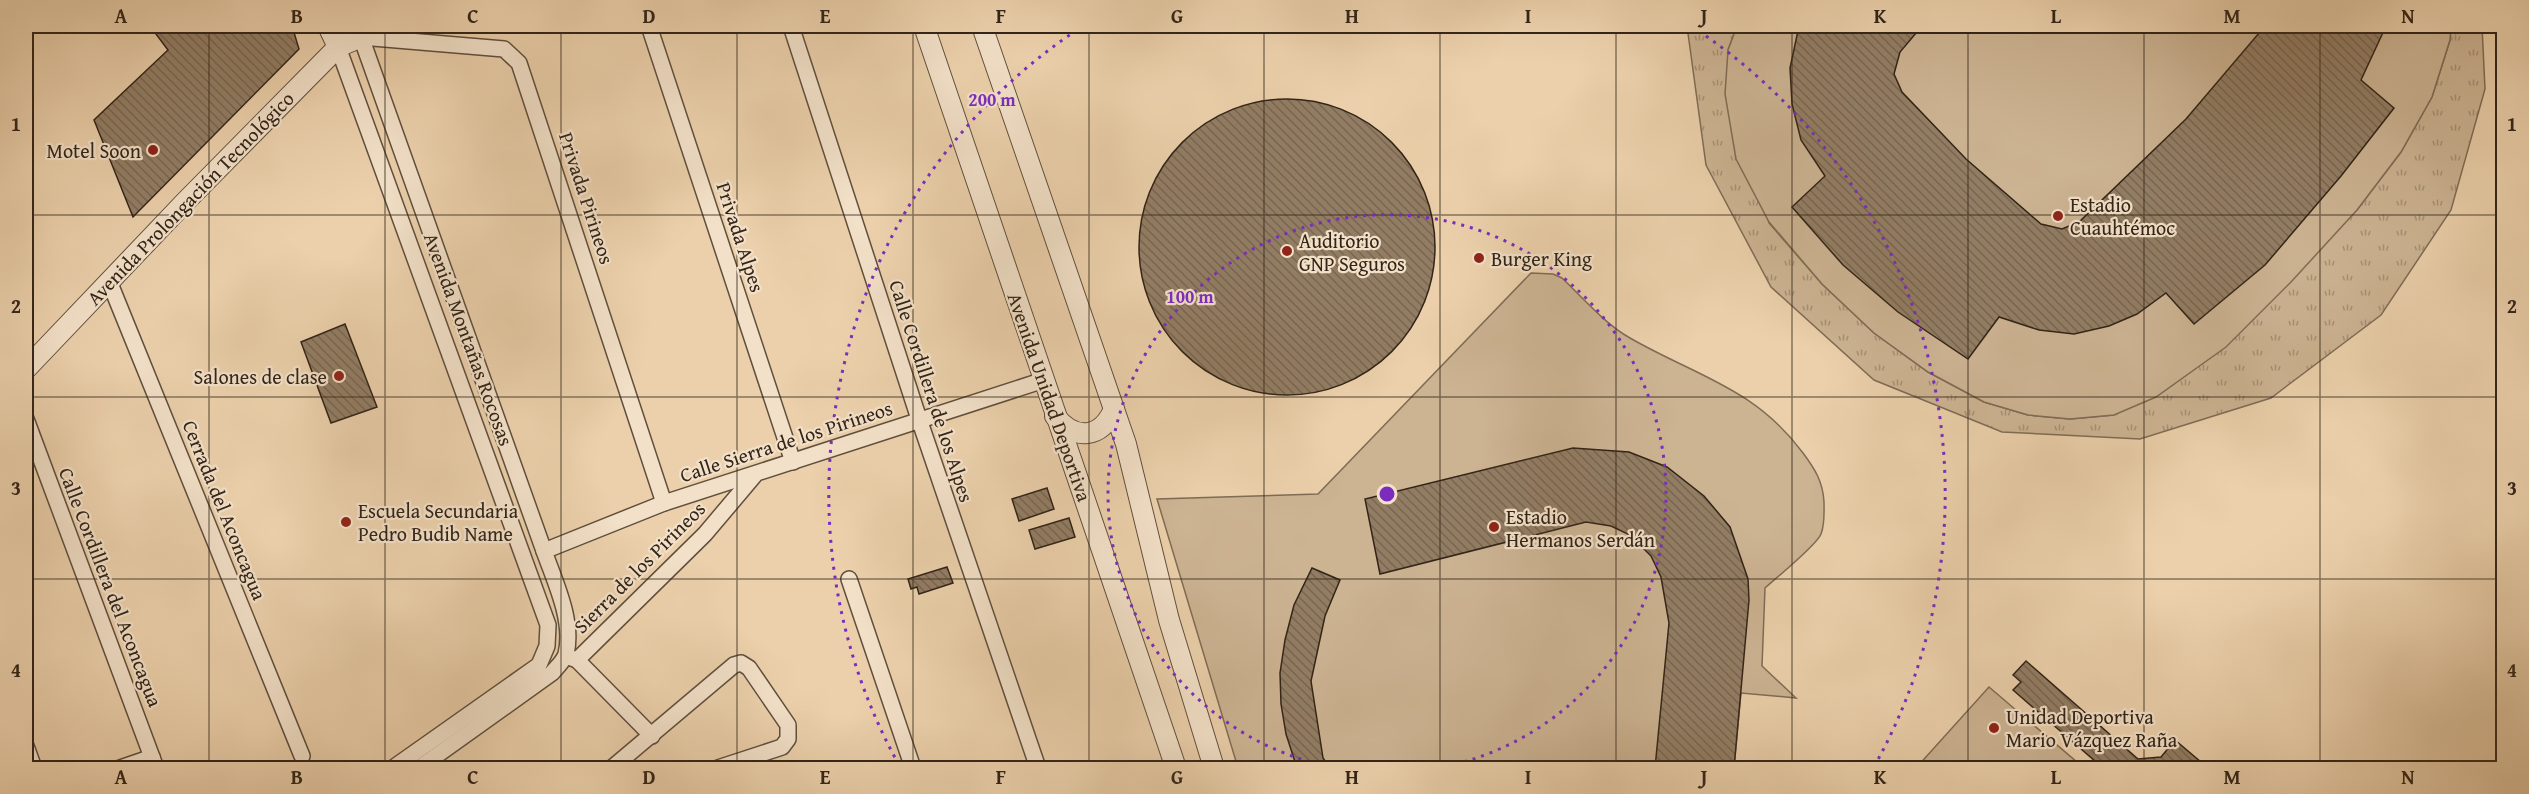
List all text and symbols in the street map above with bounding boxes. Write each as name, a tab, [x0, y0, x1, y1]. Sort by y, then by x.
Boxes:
text: A	[115, 1, 128, 30]
text: B	[291, 1, 303, 30]
text: C	[467, 1, 479, 30]
text: D	[642, 1, 656, 30]
text: E	[820, 1, 831, 30]
text: F	[996, 1, 1006, 30]
text: G	[1171, 1, 1183, 30]
text: H	[1345, 1, 1359, 30]
text: I	[1525, 1, 1531, 30]
text: J	[1698, 1, 1708, 30]
text: K	[1874, 1, 1887, 30]
text: L	[2051, 1, 2062, 30]
text: M	[2223, 1, 2241, 30]
text: N	[2401, 1, 2415, 30]
street label: Avenida Prolongación Tecnológico	[80, 84, 300, 312]
text: 200 m	[968, 86, 1016, 113]
text: 1	[11, 109, 21, 138]
text: 1	[2507, 109, 2517, 138]
street label: Privada Pirineos	[552, 128, 622, 268]
place label: Motel Soon	[47, 136, 141, 165]
marker: Motel Soon	[146, 143, 160, 157]
street label: Privada Alpes	[710, 178, 772, 296]
place label: Estadio Cuauhtémoc	[2070, 190, 2175, 242]
marker: Estadio Cuauhtémoc	[2051, 209, 2065, 223]
place label: Auditorio GNP Seguros	[1299, 226, 1405, 278]
street label: Avenida Montañas Rocosas	[417, 228, 521, 450]
marker: Auditorio GNP Seguros	[1280, 244, 1294, 258]
place label: Burger King	[1491, 244, 1592, 273]
marker: Burger King	[1472, 251, 1486, 265]
street label: Calle Cordillera de los Alpes	[882, 276, 982, 506]
text: 100 m	[1166, 283, 1214, 310]
street label: Avenida Unidad Deportiva	[1001, 289, 1100, 506]
text: 2	[11, 291, 21, 320]
text: 2	[2507, 291, 2517, 320]
place label: Salones de clase	[194, 362, 327, 391]
marker: Salones de clase	[332, 369, 346, 383]
street label: Calle Sierra de los Pirineos	[676, 393, 896, 489]
street label: Cerrada del Aconcagua	[176, 416, 275, 605]
street label: Calle Cordillera del Aconcagua	[52, 463, 170, 711]
text: 3	[11, 473, 21, 502]
text: 3	[2507, 473, 2517, 502]
centre of rings	[1377, 484, 1397, 504]
street label: Sierra de los Pirineos	[566, 494, 712, 640]
place label: Escuela Secundaria Pedro Budib Name	[358, 496, 519, 548]
place label: Estadio Hermanos Serdán	[1506, 502, 1655, 554]
marker: Escuela Secundaria Pedro Budib Name	[339, 515, 353, 529]
marker: Estadio Hermanos Serdán	[1487, 520, 1501, 534]
text: 4	[11, 655, 21, 684]
text: 4	[2507, 655, 2517, 684]
place label: Unidad Deportiva Mario Vázquez Raña	[2006, 702, 2178, 754]
marker: Unidad Deportiva Mario Vázquez Raña	[1987, 721, 2001, 735]
text: A	[115, 762, 128, 791]
text: B	[291, 762, 303, 791]
text: C	[467, 762, 479, 791]
text: D	[642, 762, 656, 791]
text: E	[820, 762, 831, 791]
text: F	[996, 762, 1006, 791]
text: G	[1171, 762, 1183, 791]
text: H	[1345, 762, 1359, 791]
text: I	[1525, 762, 1531, 791]
text: J	[1698, 762, 1708, 791]
text: K	[1874, 762, 1887, 791]
text: L	[2051, 762, 2062, 791]
text: M	[2223, 762, 2241, 791]
text: N	[2401, 762, 2415, 791]

